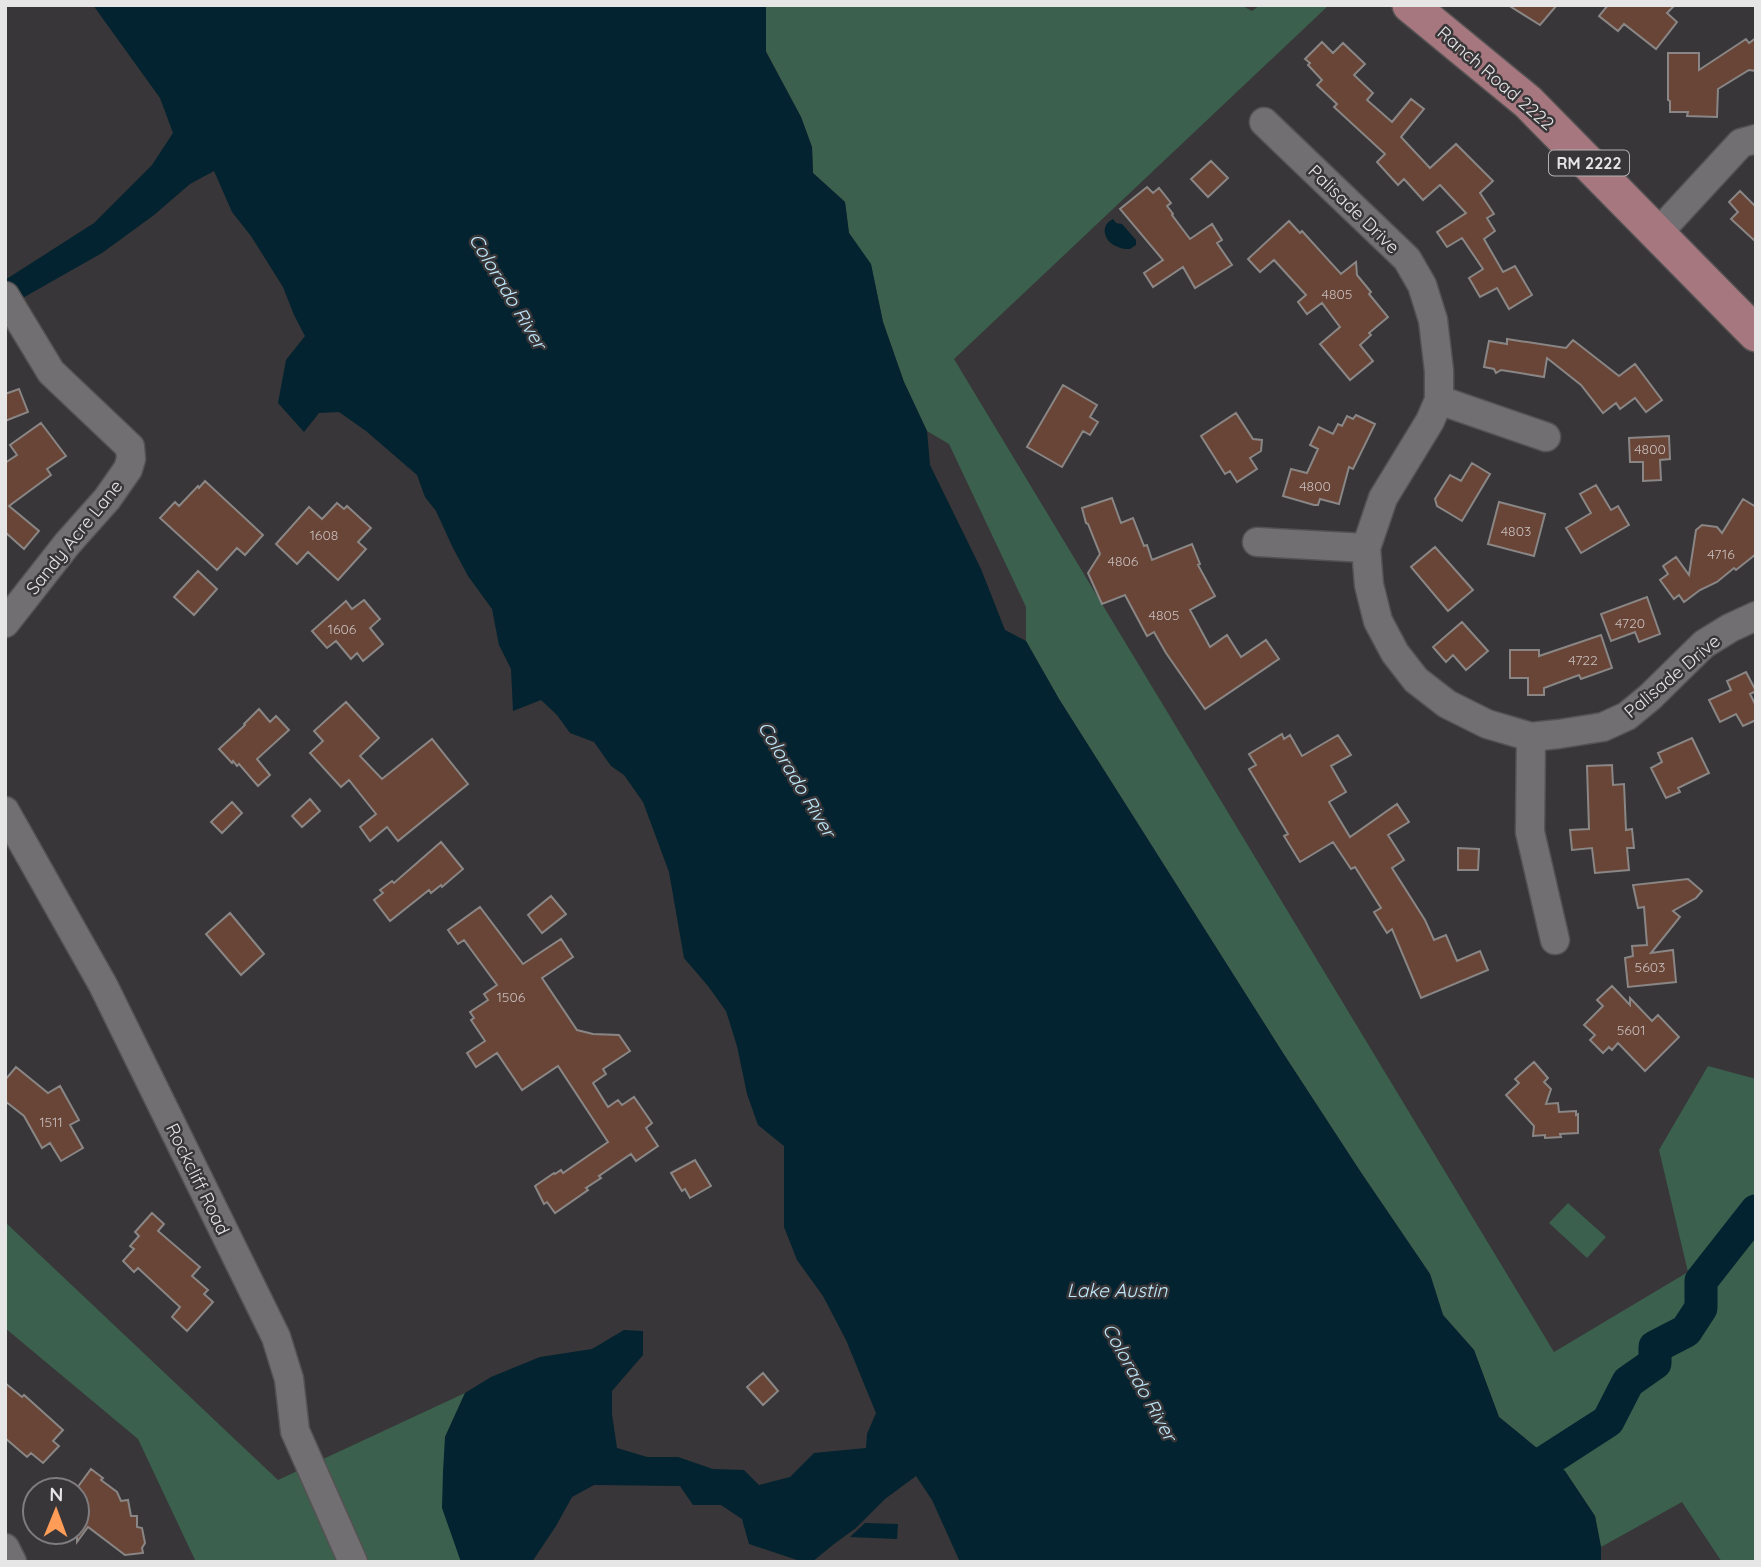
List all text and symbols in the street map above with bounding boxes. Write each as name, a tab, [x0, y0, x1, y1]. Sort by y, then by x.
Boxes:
street label: Ranch Road 2222	[1433, 21, 1559, 135]
road number: RM 2222	[1549, 150, 1629, 176]
street label: Palisade Drive	[1303, 160, 1405, 258]
water label: Colorado River	[464, 229, 553, 356]
house number: 4805	[1322, 285, 1352, 303]
house number: 4800	[1634, 440, 1666, 458]
street label: Sandy Acre Lane	[21, 475, 127, 599]
house number: 4800	[1299, 477, 1331, 495]
house number: 4803	[1501, 522, 1531, 540]
house number: 1608	[310, 526, 338, 544]
house number: 4716	[1707, 545, 1735, 563]
house number: 4806	[1108, 552, 1139, 570]
house number: 4805	[1149, 606, 1179, 624]
house number: 4720	[1615, 614, 1645, 632]
house number: 1606	[328, 620, 357, 638]
street label: Palisade Drive	[1619, 629, 1725, 723]
house number: 4722	[1568, 651, 1598, 669]
water label: Colorado River	[753, 717, 842, 844]
house number: 5603	[1635, 958, 1665, 976]
house number: 1506	[497, 988, 526, 1006]
house number: 5601	[1617, 1021, 1645, 1039]
house number: 1511	[39, 1113, 63, 1131]
street label: Rockcliff Road	[161, 1119, 235, 1239]
water label: Lake Austin	[1067, 1278, 1168, 1302]
water label: Colorado River	[1098, 1319, 1184, 1448]
north arrow	[21, 1476, 91, 1546]
text: N	[49, 1482, 63, 1506]

